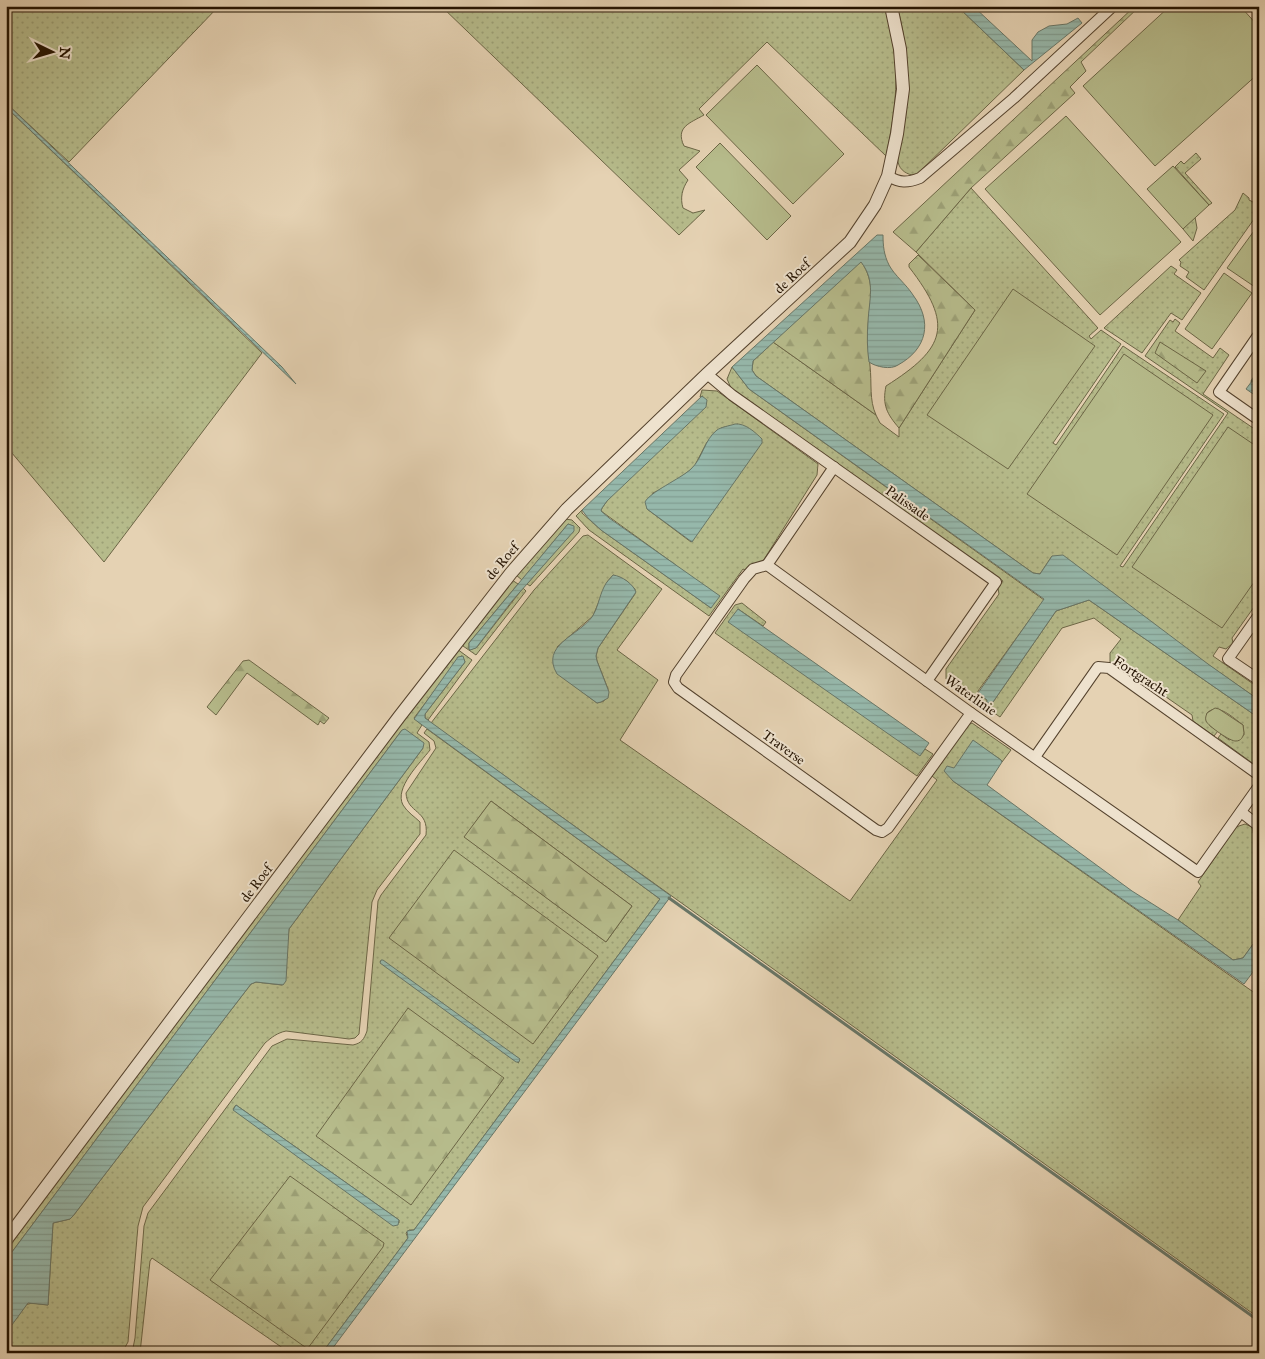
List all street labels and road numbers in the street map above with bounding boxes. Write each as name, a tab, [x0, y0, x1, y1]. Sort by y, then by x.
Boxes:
street label: de Roef	[771, 254, 816, 297]
street label: Palissade	[882, 482, 933, 525]
street label: de Roef	[482, 538, 524, 583]
street label: Fortgracht	[1110, 652, 1172, 701]
street label: Waterlinie	[942, 671, 1000, 719]
street label: Traverse	[759, 726, 809, 769]
street label: de Roef	[237, 859, 278, 906]

